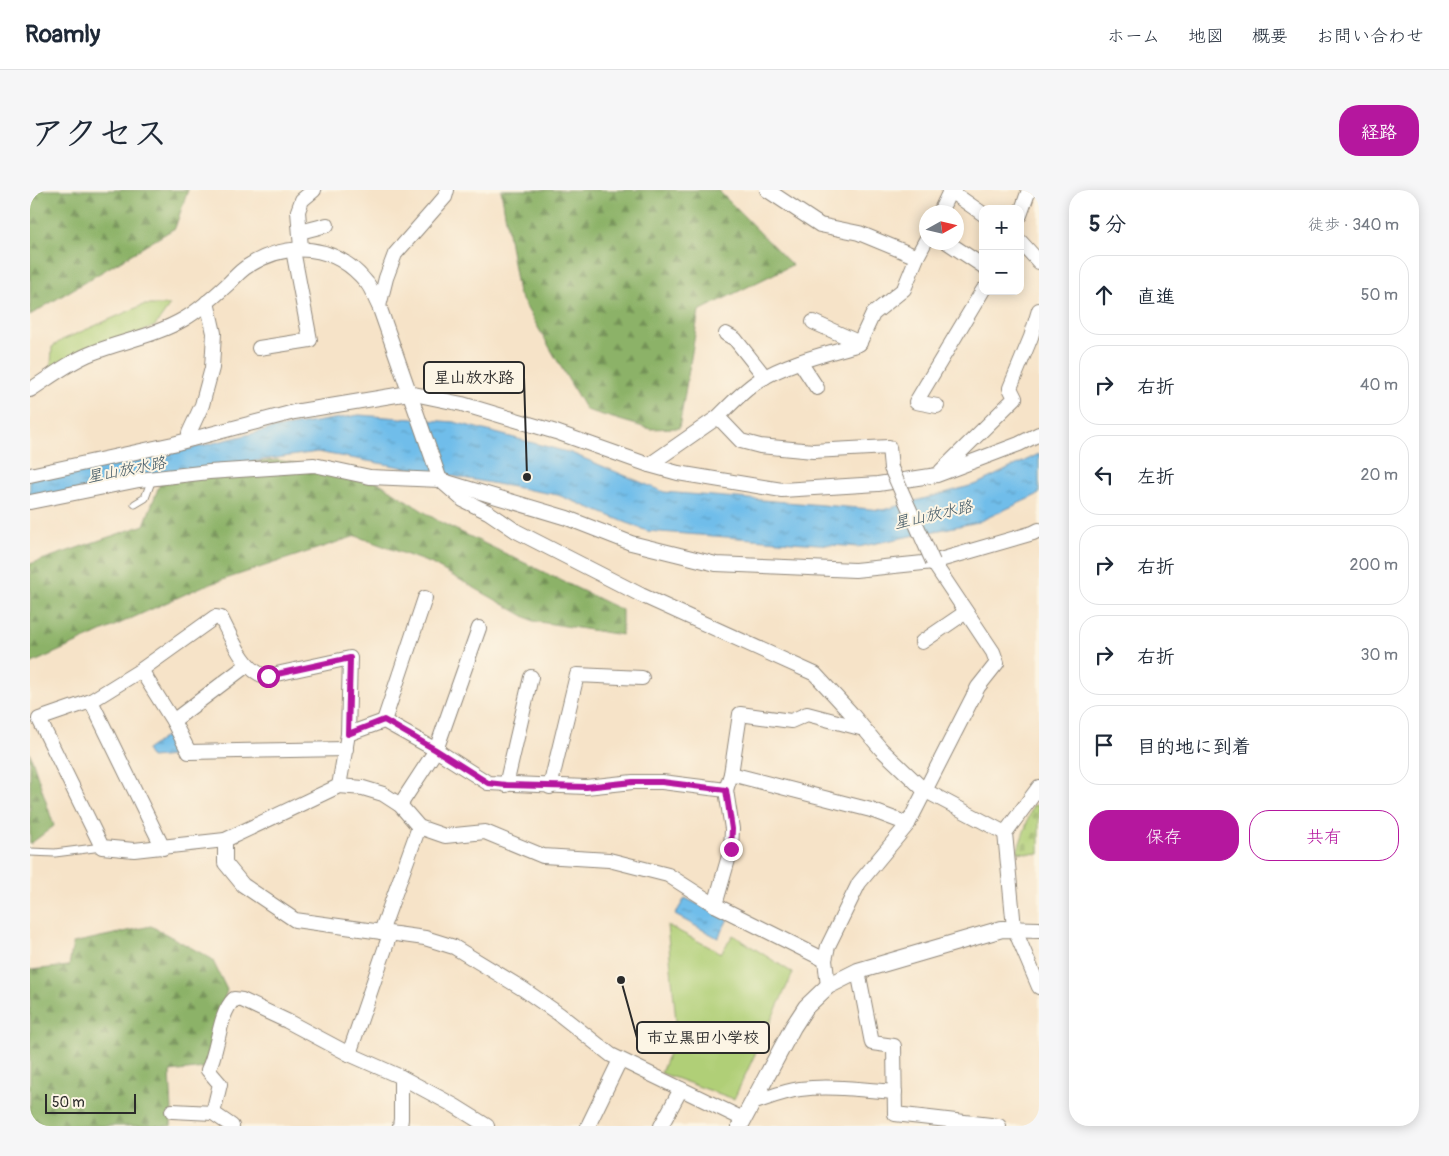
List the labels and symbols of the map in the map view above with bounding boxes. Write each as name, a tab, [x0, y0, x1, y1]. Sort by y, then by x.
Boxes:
north arrow	[919, 205, 964, 250]
callout: 星山放水路	[424, 362, 524, 393]
text: 星山放水路	[434, 368, 514, 388]
water label: 星山放水路	[85, 452, 168, 487]
water label: 星山放水路	[892, 496, 975, 534]
route start	[257, 665, 280, 688]
route end	[720, 838, 743, 861]
callout: 市立黒田小学校	[637, 1022, 769, 1053]
text: 市立黒田小学校	[647, 1028, 759, 1048]
scale bar	[45, 1091, 136, 1114]

